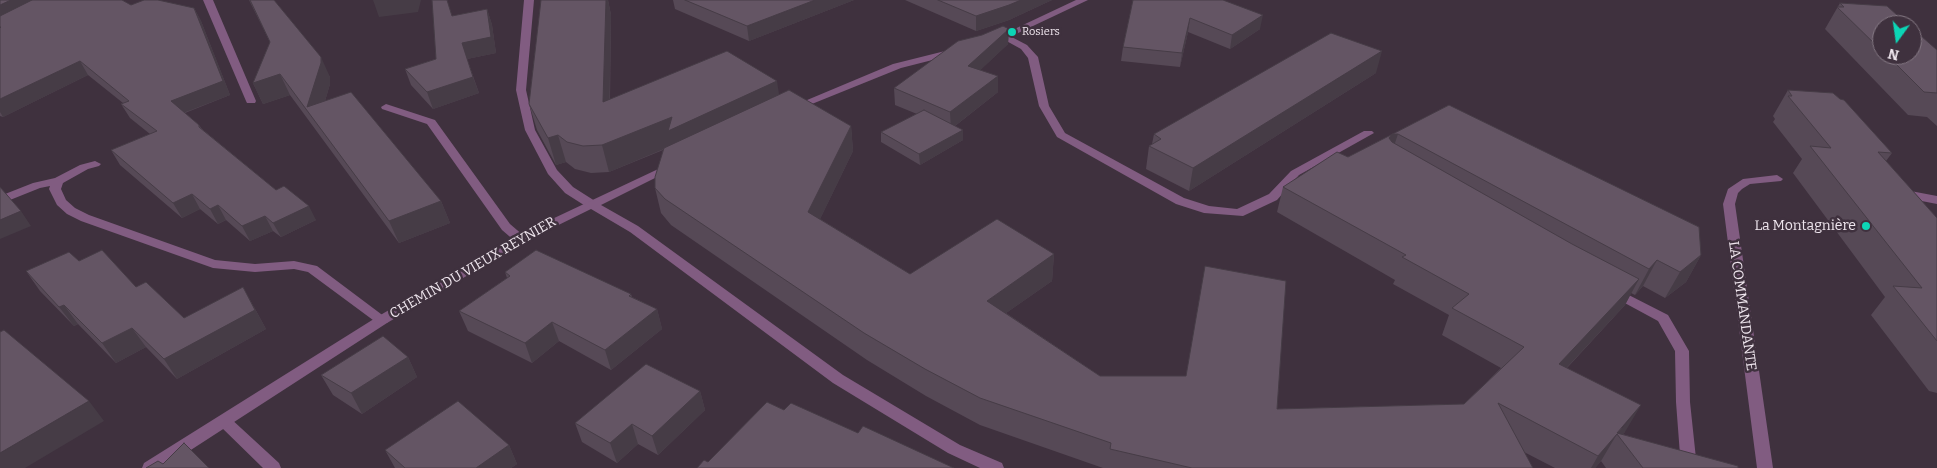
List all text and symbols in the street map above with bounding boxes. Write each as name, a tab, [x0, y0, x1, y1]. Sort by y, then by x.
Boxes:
north arrow	[1872, 15, 1922, 65]
place label: Rosiers	[1022, 25, 1060, 39]
marker: Rosiers	[1006, 26, 1018, 38]
text: N	[1886, 45, 1901, 64]
street label: CHEMIN DU VIEUX REYNIER	[387, 213, 559, 323]
place label: La Montagnière	[1754, 218, 1856, 234]
marker: La Montagnière	[1860, 220, 1872, 232]
street label: LA COMMANDANTE	[1725, 240, 1759, 372]

